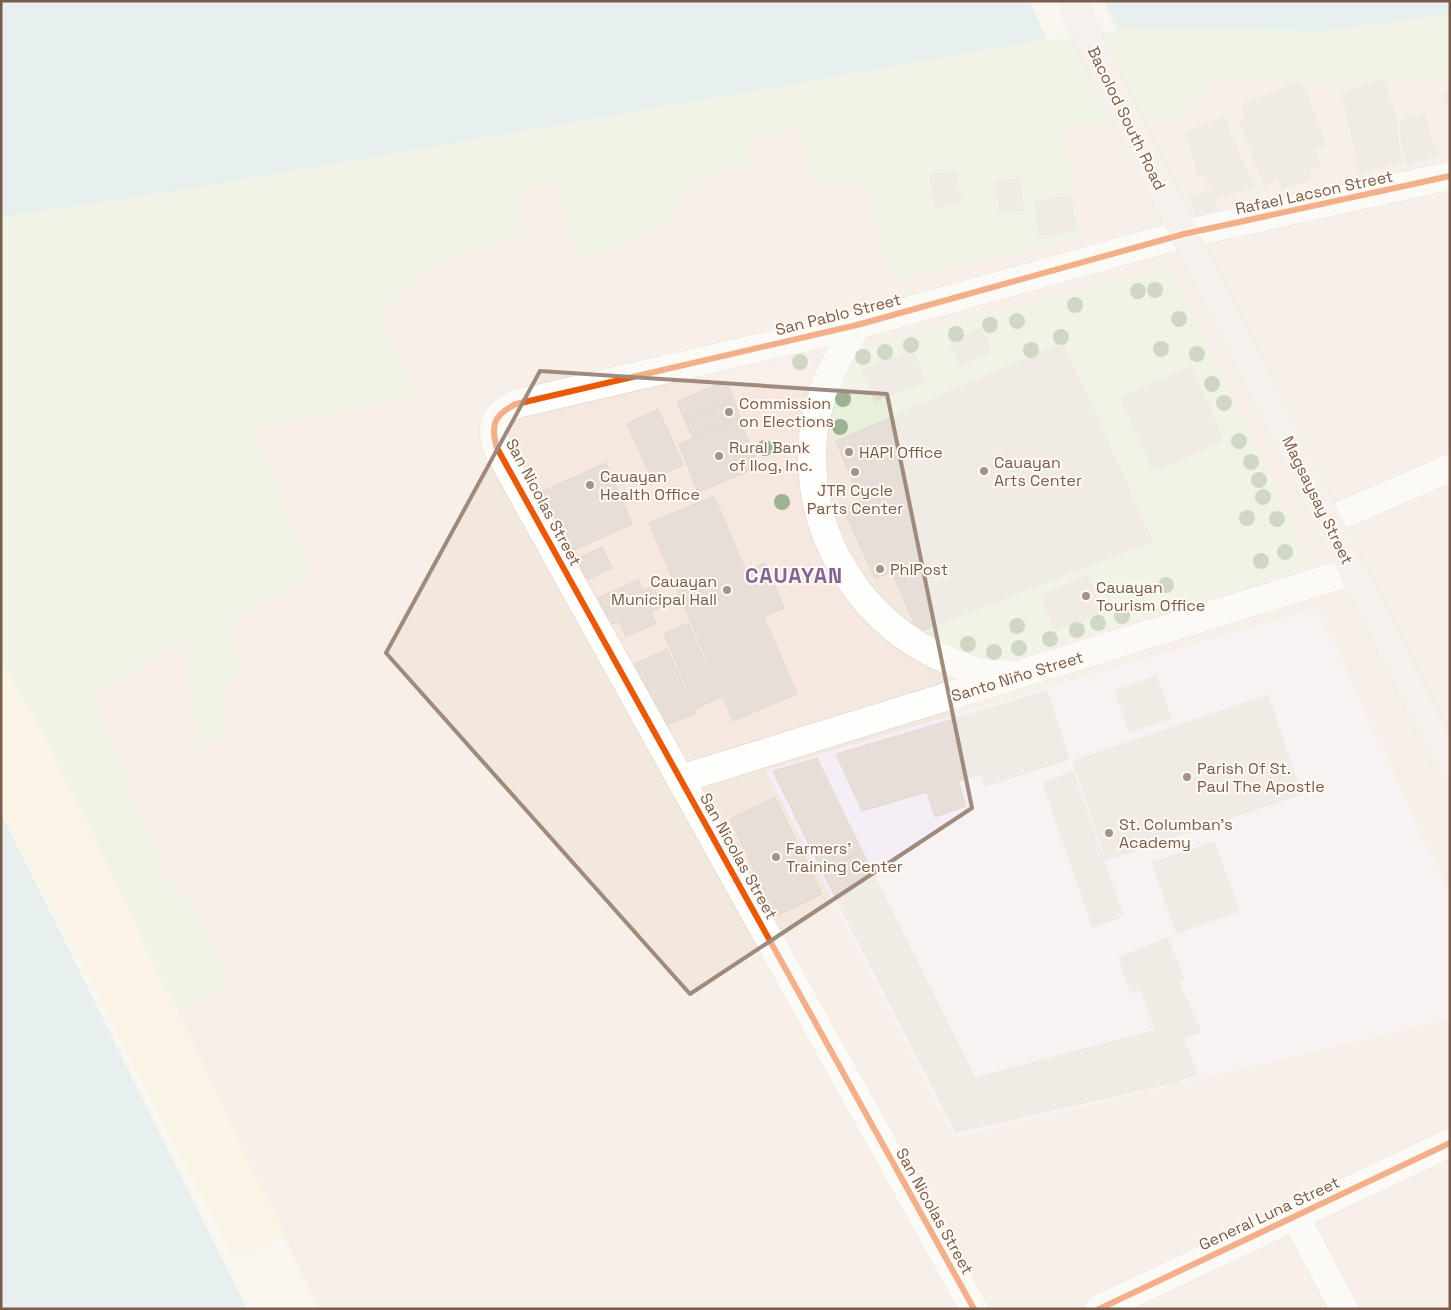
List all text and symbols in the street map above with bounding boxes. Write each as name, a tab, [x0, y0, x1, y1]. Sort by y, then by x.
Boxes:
street label: Bacolod South Road	[1083, 43, 1170, 194]
street label: Rafael Lacson Street	[1233, 166, 1395, 219]
street label: San Pablo Street	[773, 289, 903, 340]
place label: Commission on Elections	[739, 393, 834, 432]
marker: Commission on Elections	[723, 406, 735, 418]
street label: Magsaysay Street	[1277, 433, 1358, 568]
street label: San Nicolas Street	[501, 435, 586, 570]
place label: Rural Bank of Ilog, Inc.	[729, 437, 813, 476]
place label: HAPI Office	[859, 442, 943, 463]
marker: HAPI Office	[843, 446, 855, 458]
marker: Rural Bank of Ilog, Inc.	[713, 450, 725, 462]
place label: Cauayan Arts Center	[994, 452, 1082, 491]
marker: Cauayan Arts Center	[978, 465, 990, 477]
place label: Cauayan Health Office	[600, 466, 700, 505]
marker: JTR Cycle Parts Center	[849, 466, 861, 478]
marker: Cauayan Health Office	[584, 479, 596, 491]
place label: JTR Cycle Parts Center	[807, 480, 903, 519]
place label: PhlPost	[890, 559, 948, 580]
district label: CAUAYAN	[745, 562, 843, 589]
marker: PhlPost	[874, 563, 886, 575]
place label: Cauayan Municipal Hall	[611, 571, 717, 610]
place label: Cauayan Tourism Office	[1096, 577, 1205, 616]
marker: Cauayan Municipal Hall	[721, 584, 733, 596]
marker: Cauayan Tourism Office	[1080, 590, 1092, 602]
street label: Santo Niño Street	[949, 646, 1086, 707]
place label: Parish Of St. Paul The Apostle	[1197, 758, 1325, 797]
marker: Parish Of St. Paul The Apostle	[1181, 771, 1193, 783]
street label: San Nicolas Street	[695, 789, 782, 923]
place label: St. Columban's Academy	[1119, 814, 1233, 853]
marker: St. Columban's Academy	[1103, 827, 1115, 839]
place label: Farmers' Training Center	[786, 838, 903, 877]
marker: Farmers' Training Center	[770, 851, 782, 863]
street label: San Nicolas Street	[891, 1144, 978, 1278]
street label: General Luna Street	[1196, 1172, 1343, 1255]

